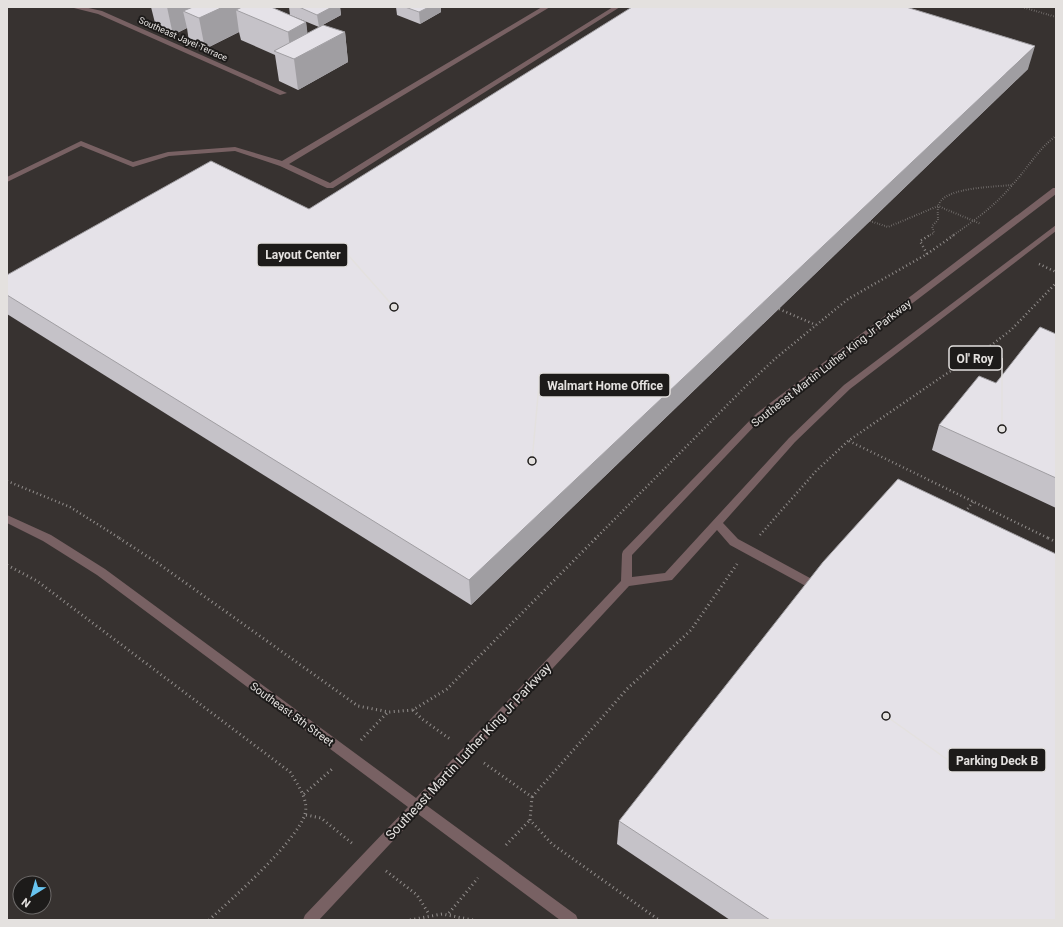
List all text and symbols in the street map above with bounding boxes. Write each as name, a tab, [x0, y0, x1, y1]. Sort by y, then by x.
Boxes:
street label: Southeast Jayel Terrace	[137, 15, 229, 63]
callout: Layout Center	[257, 243, 348, 267]
text: Layout Center	[265, 248, 341, 262]
street label: Southeast Martin Luther King Jr Parkway	[749, 296, 914, 430]
callout: Ol' Roy	[949, 346, 1002, 370]
text: Ol' Roy	[957, 352, 994, 366]
callout: Walmart Home Office	[539, 373, 670, 397]
text: Walmart Home Office	[547, 379, 663, 393]
street label: Southeast Martin Luther King Jr Parkway	[383, 660, 554, 843]
street label: Southeast 5th Street	[247, 680, 336, 749]
callout: Parking Deck B	[948, 748, 1046, 772]
text: Parking Deck B	[956, 754, 1038, 768]
north arrow	[12, 875, 52, 915]
text: N	[19, 895, 33, 910]

